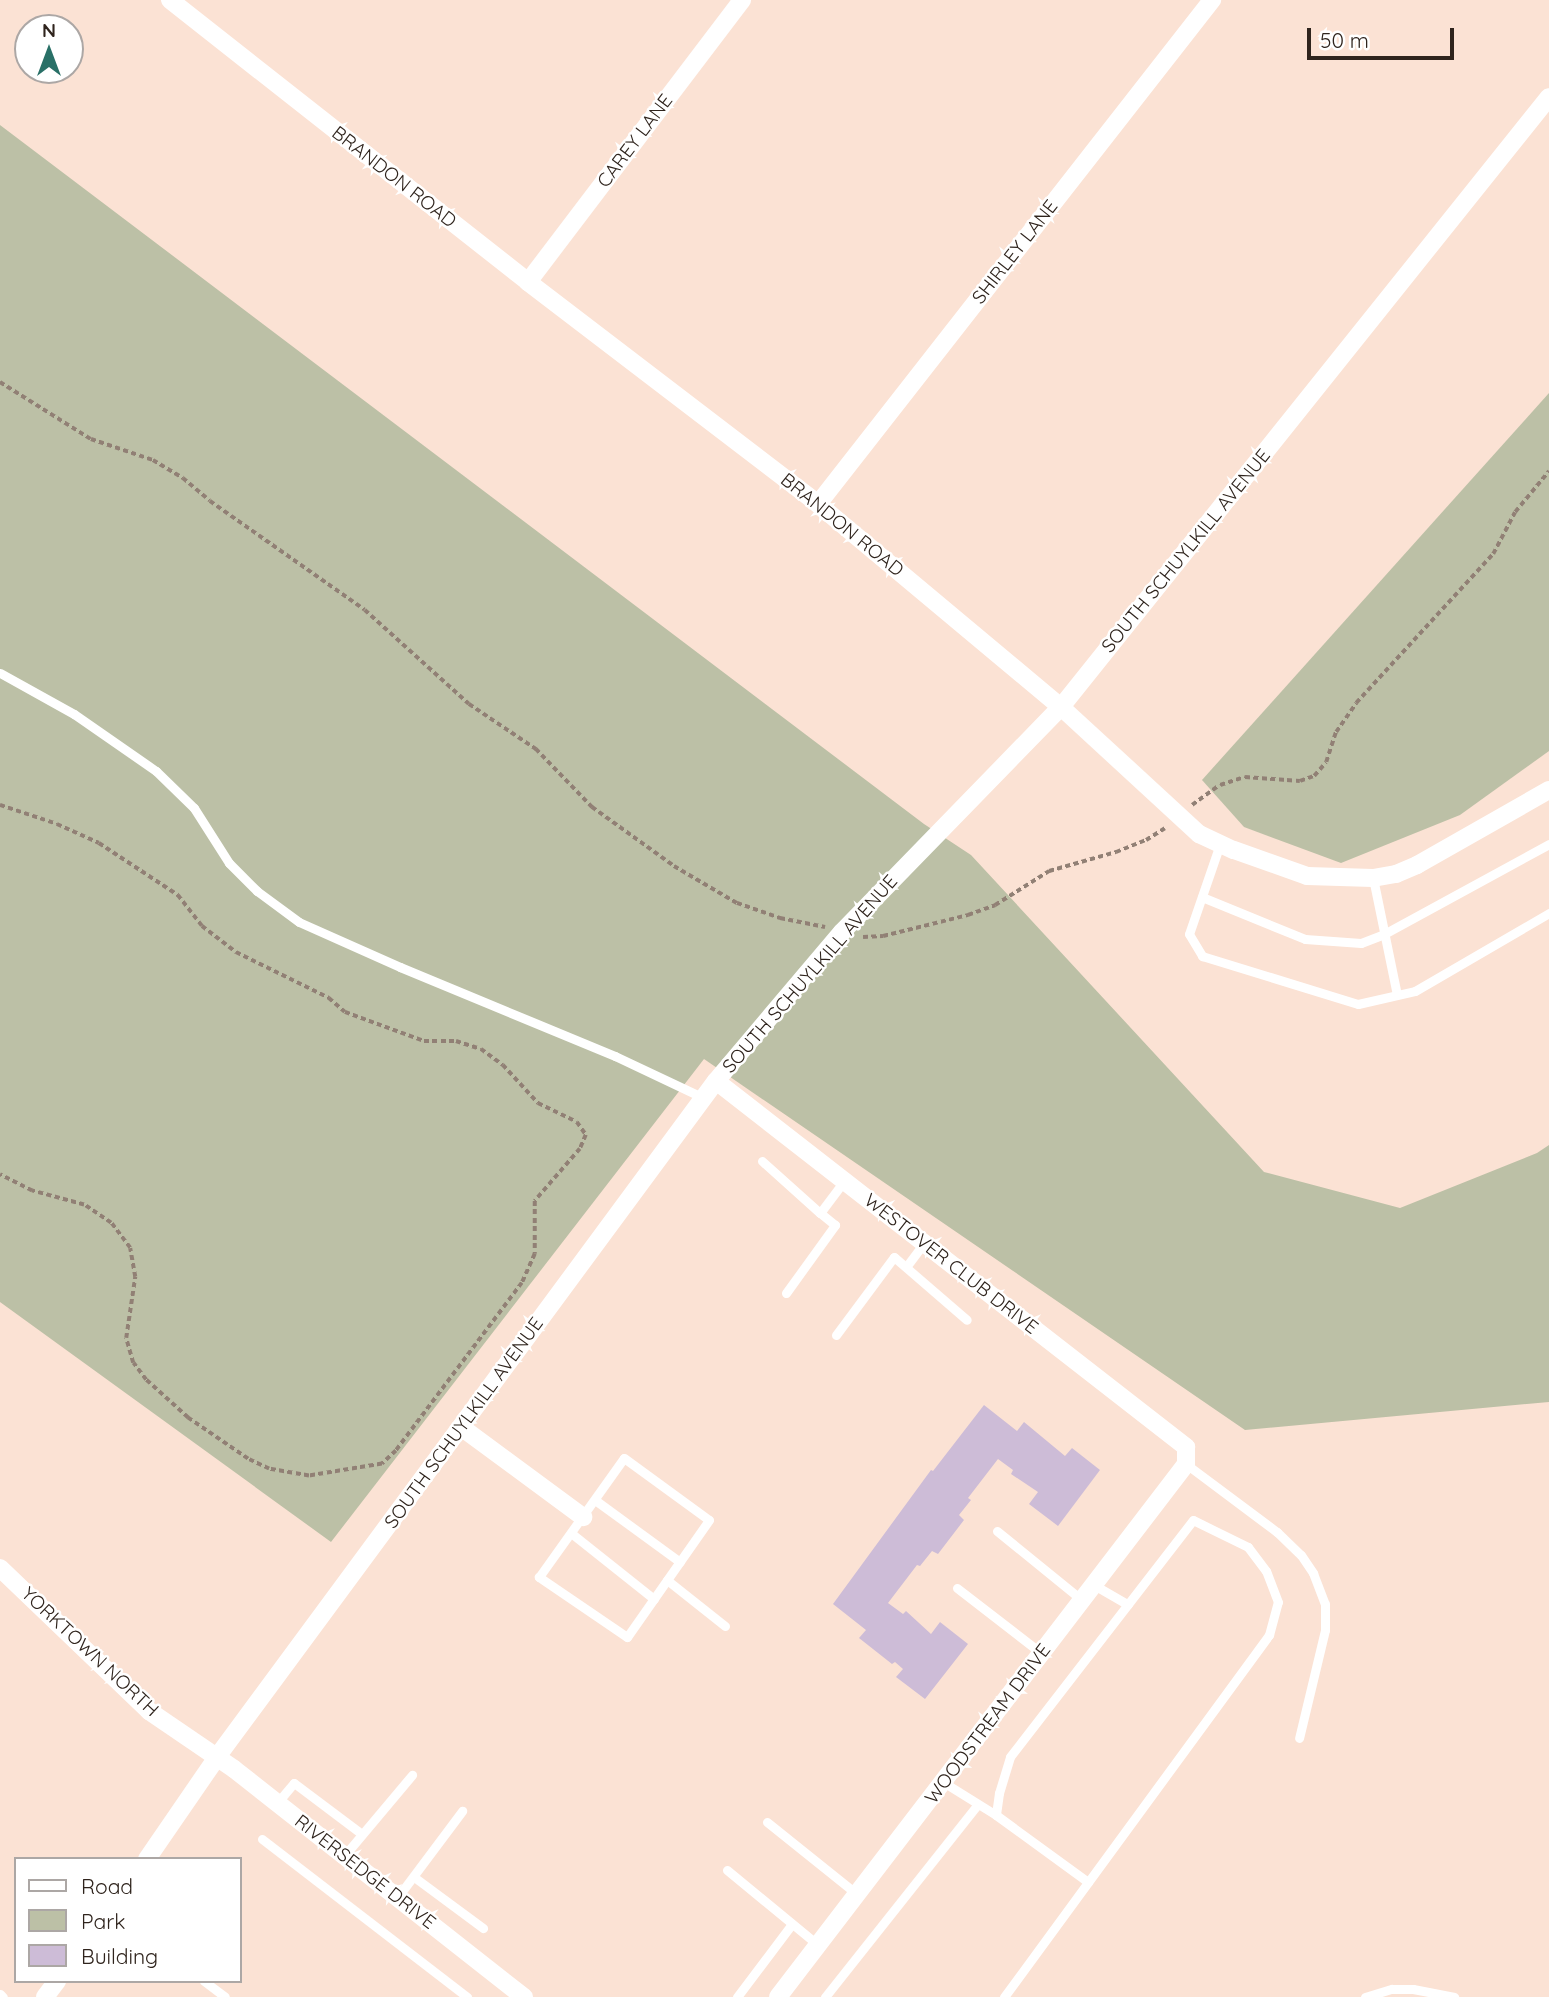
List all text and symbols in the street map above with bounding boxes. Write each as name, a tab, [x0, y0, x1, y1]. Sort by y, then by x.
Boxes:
north arrow	[14, 14, 84, 84]
scale bar	[1311, 14, 1458, 58]
text: N	[42, 18, 56, 42]
text: 50 m	[1320, 27, 1369, 53]
street label: CAREY LANE	[592, 90, 678, 192]
street label: BRANDON ROAD	[327, 121, 461, 233]
street label: SHIRLEY LANE	[967, 196, 1063, 308]
street label: SOUTH SCHUYLKILL AVENUE	[1097, 445, 1275, 657]
street label: BRANDON ROAD	[776, 468, 908, 582]
street label: SOUTH SCHUYLKILL AVENUE	[718, 870, 902, 1078]
street label: WESTOVER CLUB DRIVE	[860, 1189, 1042, 1339]
street label: SOUTH SCHUYLKILL AVENUE	[380, 1313, 548, 1533]
street label: YORKTOWN NORTH	[17, 1583, 163, 1721]
street label: WOODSTREAM DRIVE	[920, 1639, 1056, 1809]
street label: RIVERSEDGE DRIVE	[290, 1810, 440, 1934]
legend	[14, 1857, 242, 1983]
text: Road	[81, 1873, 133, 1899]
text: Park	[81, 1908, 125, 1934]
text: Building	[81, 1943, 158, 1969]

